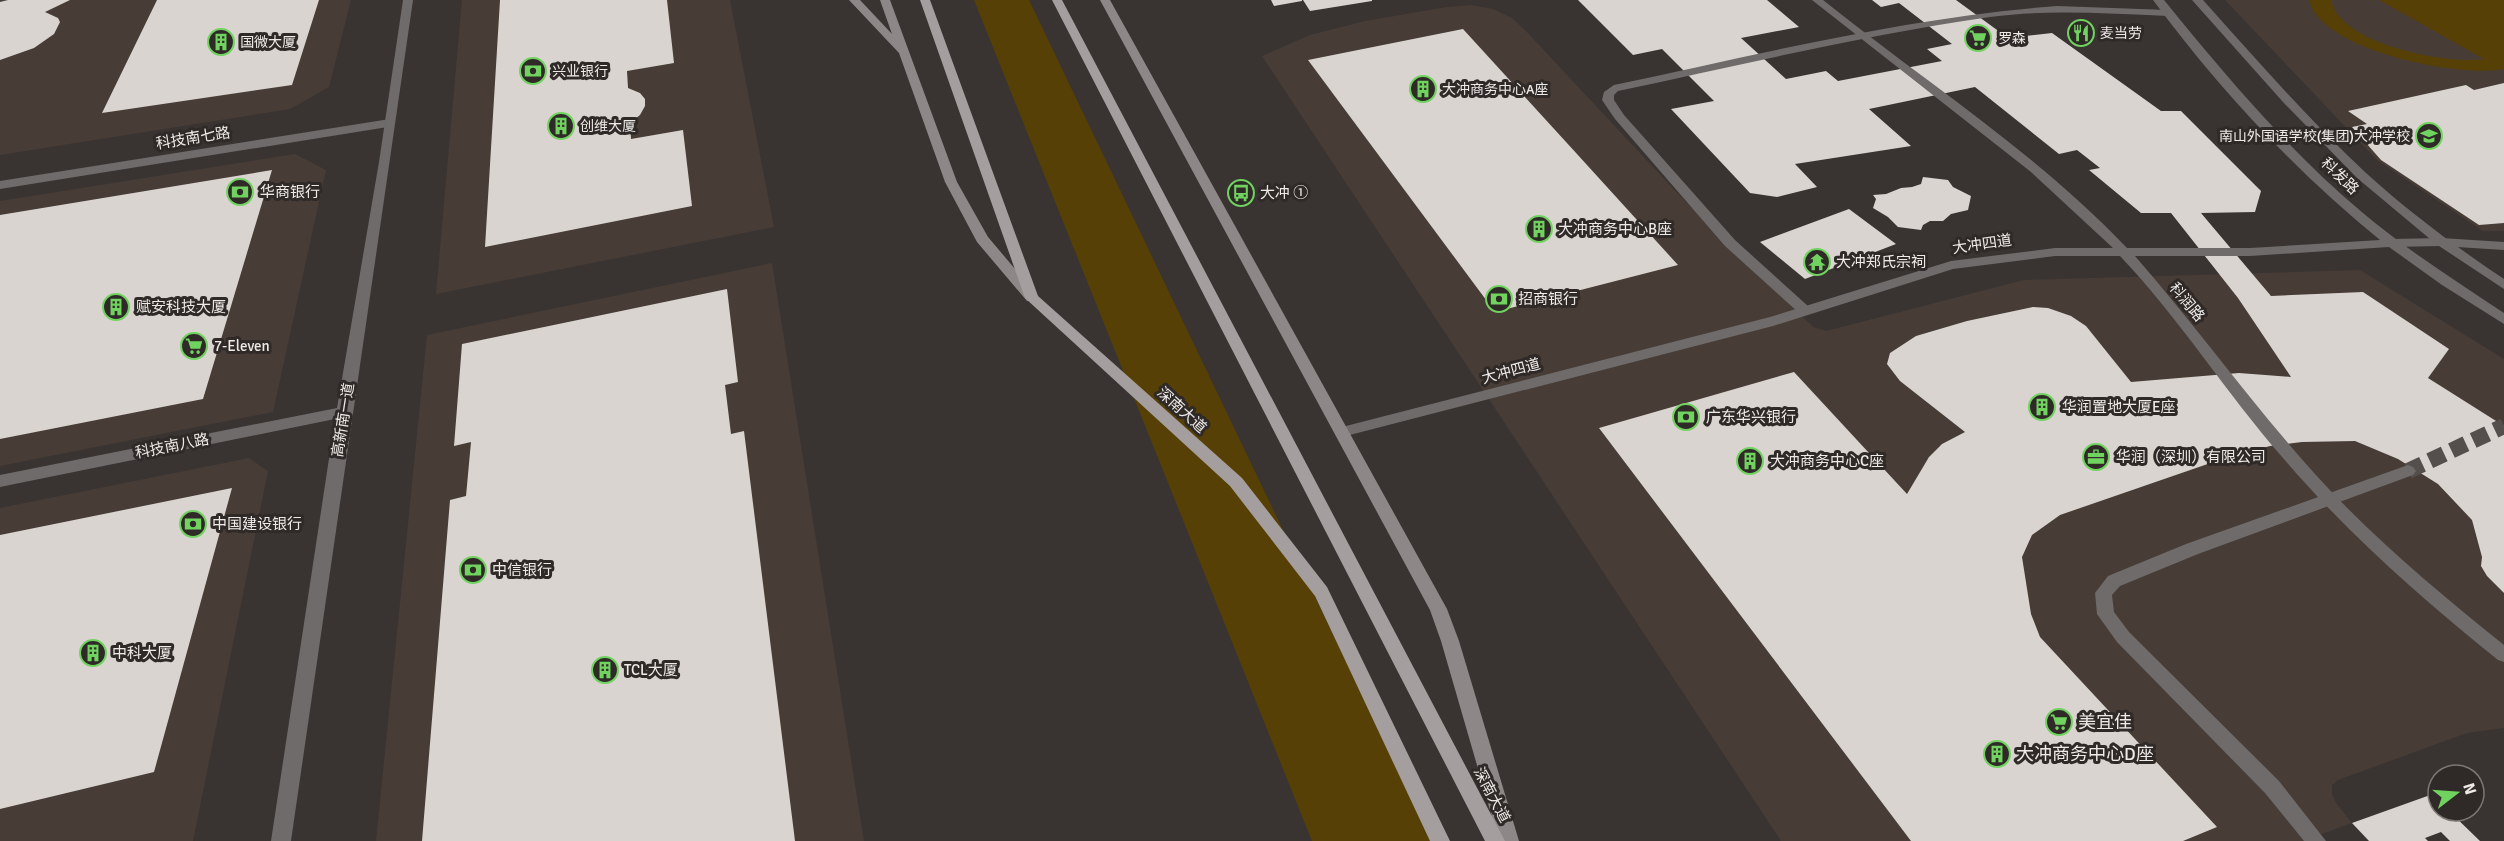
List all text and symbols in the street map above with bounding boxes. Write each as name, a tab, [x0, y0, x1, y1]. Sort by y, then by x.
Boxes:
restaurant icon: 麦当劳	[2066, 18, 2096, 48]
supermarket icon: 罗森	[1963, 23, 1993, 53]
place label: 麦当劳	[2100, 25, 2142, 42]
building icon: 国微大厦	[206, 27, 236, 57]
place label: 罗森	[1998, 30, 2026, 47]
place label: 国微大厦	[240, 34, 296, 51]
bank icon: 兴业银行	[518, 56, 548, 86]
place label: 兴业银行	[552, 63, 608, 80]
building icon: 大冲商务中心A座	[1408, 74, 1438, 104]
place label: 大冲商务中心A座	[1442, 81, 1549, 98]
building icon: 创维大厦	[546, 111, 576, 141]
place label: 创维大厦	[580, 118, 636, 135]
school or university icon: 南山外国语学校(集团)大冲学校	[2414, 121, 2444, 151]
street label: 科技南七路	[155, 123, 231, 153]
place label: 南山外国语学校(集团)大冲学校	[2219, 128, 2410, 145]
street label: 科发路	[2318, 154, 2362, 198]
bank icon: 华商银行	[225, 177, 255, 207]
bus stop icon: 大冲 ①	[1226, 178, 1256, 208]
place label: 华商银行	[260, 183, 320, 201]
place label: 大冲 ①	[1260, 184, 1308, 202]
building icon: 大冲商务中心B座	[1524, 214, 1554, 244]
place label: 大冲商务中心B座	[1558, 220, 1672, 238]
street label: 大冲四道	[1951, 231, 2013, 257]
temple icon: 大冲郑氏宗祠	[1802, 247, 1832, 277]
place label: 大冲郑氏宗祠	[1836, 253, 1926, 271]
street label: 科润路	[2166, 279, 2208, 325]
bank icon: 招商银行	[1484, 284, 1514, 314]
place label: 招商银行	[1518, 290, 1578, 308]
building icon: 赋安科技大厦	[101, 292, 131, 322]
place label: 赋安科技大厦	[136, 298, 226, 316]
supermarket icon: 7-Eleven	[179, 331, 209, 361]
place label: 7-Eleven	[214, 337, 270, 355]
street label: 大冲四道	[1480, 355, 1542, 387]
street label: 高新南一道	[328, 382, 358, 458]
street label: 深南大道	[1154, 383, 1210, 437]
building icon: 华润置地大厦E座	[2027, 392, 2057, 422]
place label: 华润置地大厦E座	[2062, 398, 2176, 416]
bank icon: 广东华兴银行	[1671, 402, 1701, 432]
place label: 广东华兴银行	[1706, 408, 1796, 426]
street label: 科技南八路	[133, 430, 211, 462]
office icon: 华润（深圳）有限公司	[2081, 442, 2111, 472]
building icon: 大冲商务中心C座	[1735, 446, 1765, 476]
place label: 华润（深圳）有限公司	[2116, 448, 2266, 466]
place label: 大冲商务中心C座	[1770, 452, 1884, 470]
bank icon: 中国建设银行	[178, 509, 208, 539]
place label: 中国建设银行	[212, 515, 302, 533]
bank icon: 中信银行	[458, 555, 488, 585]
place label: 中信银行	[492, 561, 552, 579]
building icon: 中科大厦	[78, 638, 108, 668]
place label: 中科大厦	[112, 644, 172, 662]
building icon: TCL大厦	[590, 655, 620, 685]
place label: TCL大厦	[624, 661, 678, 679]
supermarket icon: 美宜佳	[2044, 707, 2074, 737]
place label: 美宜佳	[2078, 711, 2132, 733]
building icon: 大冲商务中心D座	[1982, 739, 2012, 769]
place label: 大冲商务中心D座	[2016, 743, 2154, 765]
north arrow	[2426, 763, 2486, 823]
street label: 深南大道	[1470, 764, 1514, 826]
text: N	[2458, 781, 2481, 797]

